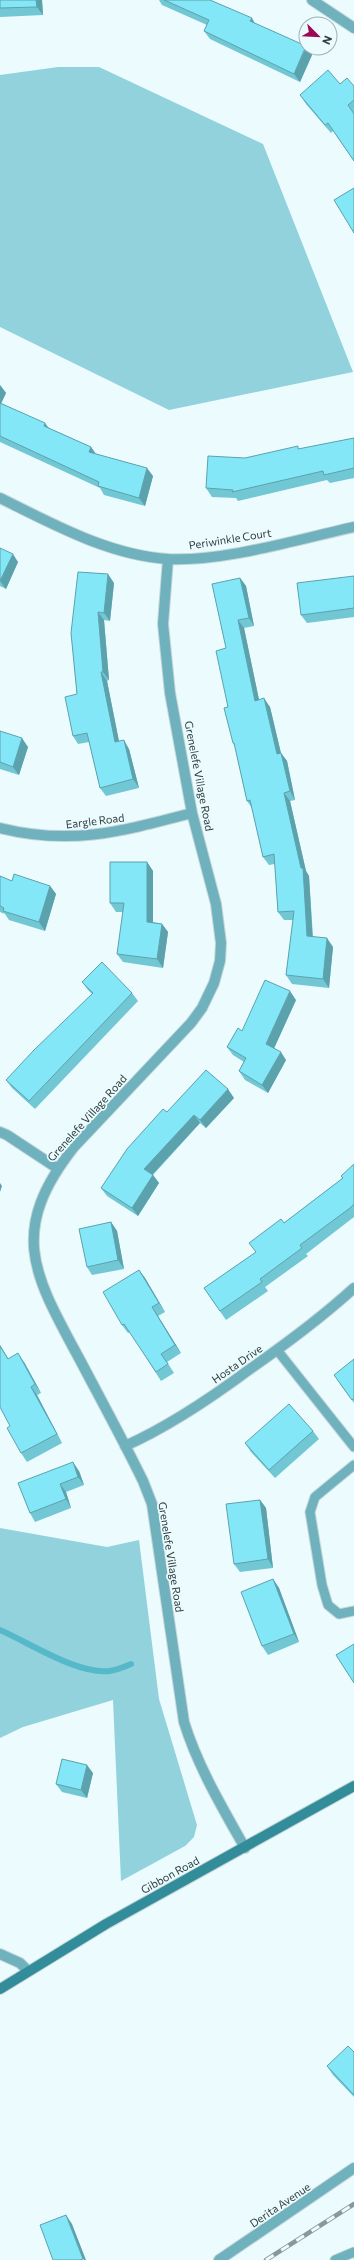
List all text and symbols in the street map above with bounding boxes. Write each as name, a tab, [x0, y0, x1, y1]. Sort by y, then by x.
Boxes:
north arrow	[298, 16, 338, 56]
text: N	[320, 34, 335, 47]
street label: Periwinkle Court	[188, 525, 273, 551]
street label: Grenelefe Village Road	[182, 720, 217, 832]
street label: Eargle Road	[65, 810, 125, 831]
street label: Grenelefe Village Road	[44, 1072, 129, 1164]
street label: Hosta Drive	[209, 1341, 265, 1386]
street label: Grenelefe Village Road	[156, 1501, 187, 1613]
street label: Gibbon Road	[138, 1853, 201, 1896]
street label: Derita Avenue	[247, 2179, 313, 2230]

